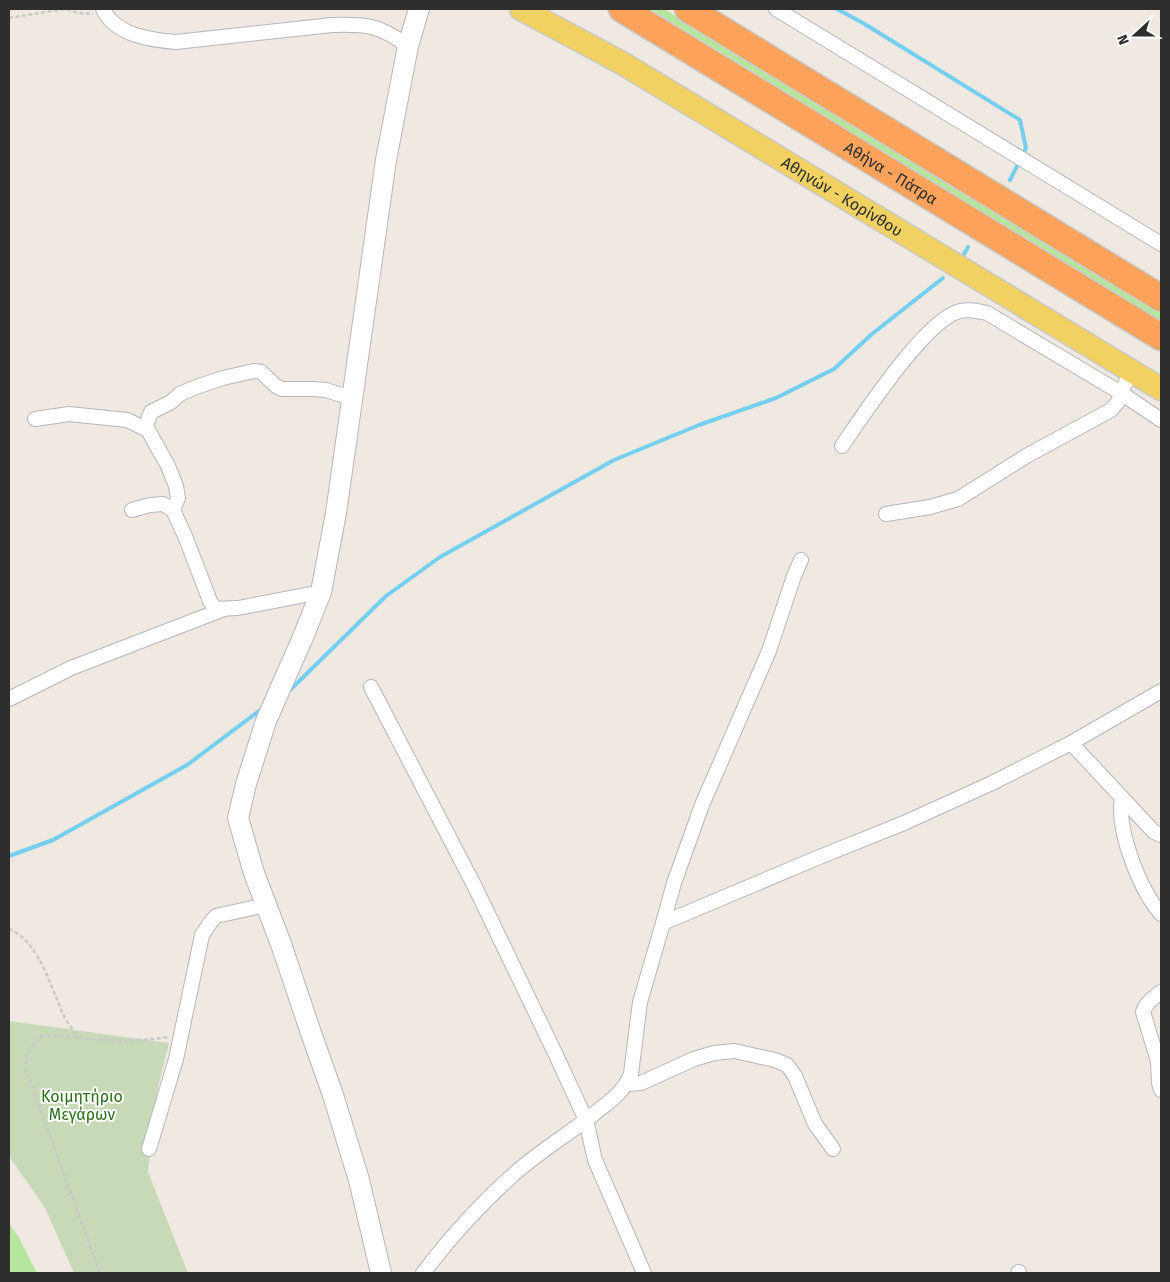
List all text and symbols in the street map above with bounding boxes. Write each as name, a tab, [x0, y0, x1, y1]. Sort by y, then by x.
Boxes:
north arrow	[1110, 10, 1160, 60]
text: N	[1114, 32, 1133, 47]
street label: Αθήνα - Πάτρα	[841, 138, 941, 209]
street label: Αθηνών - Κορίνθου	[778, 153, 906, 241]
park label: Κοιμητήριο Μεγάρων	[41, 1087, 123, 1124]

